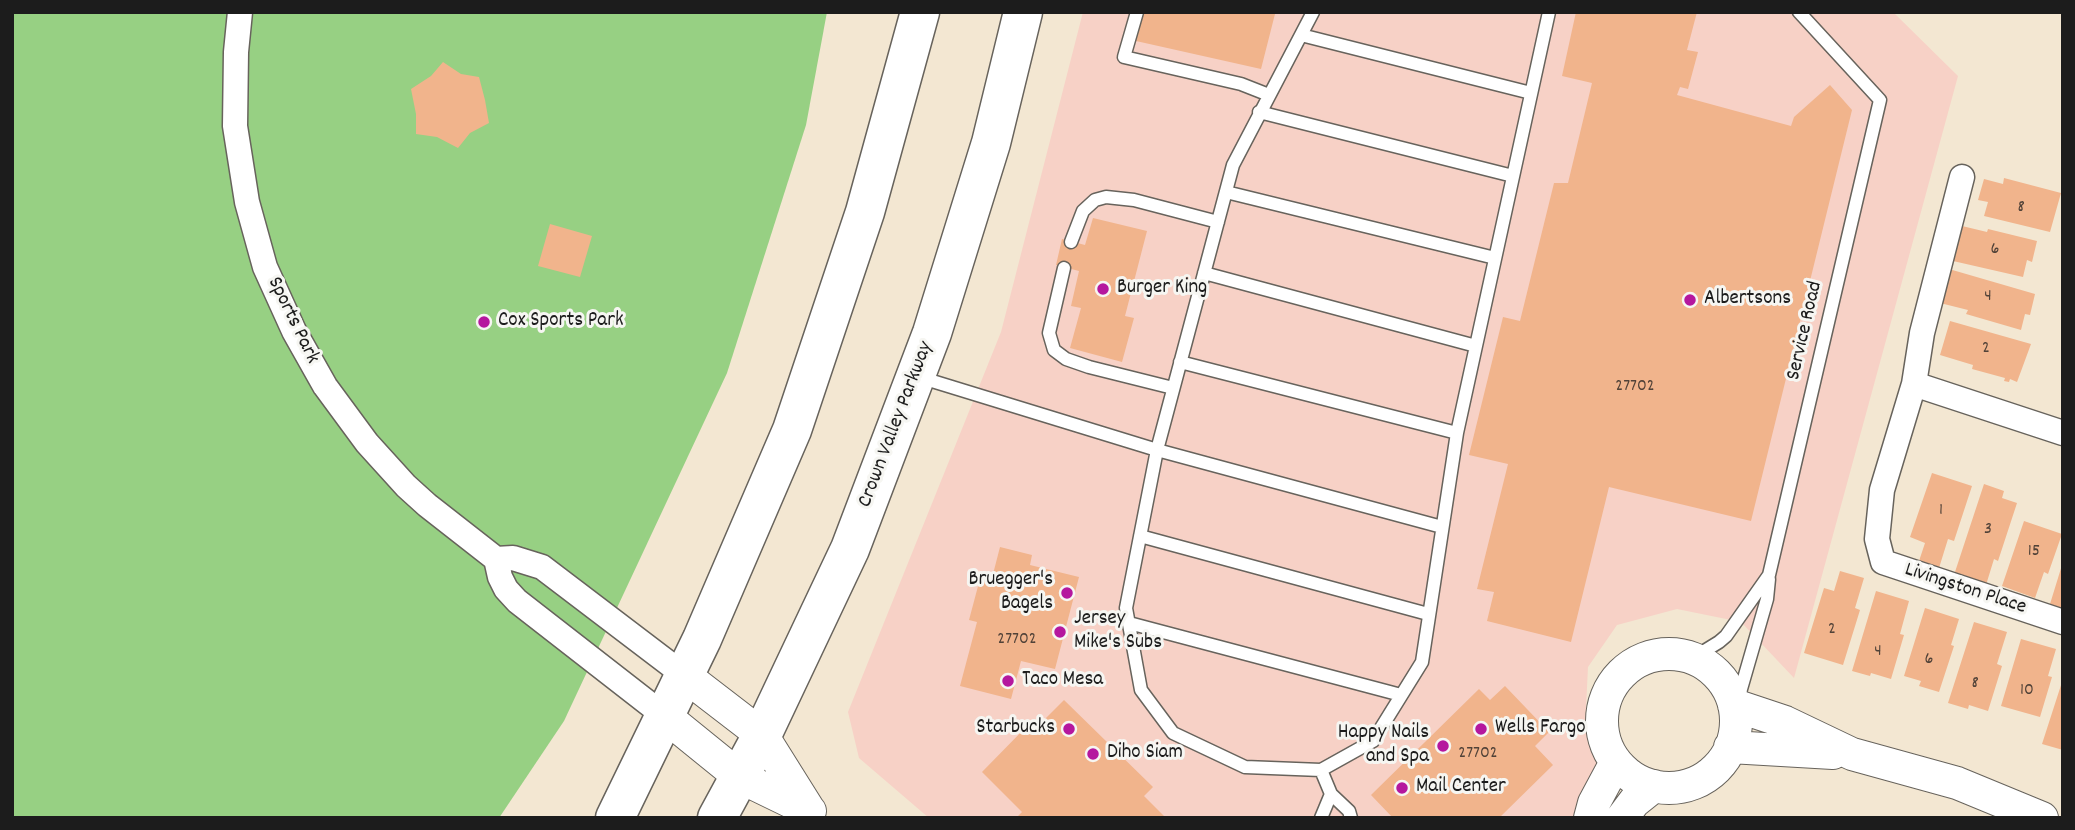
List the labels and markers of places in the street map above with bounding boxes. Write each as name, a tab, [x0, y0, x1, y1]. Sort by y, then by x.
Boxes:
place label: Burger King	[1117, 276, 1207, 302]
marker: Burger King	[1095, 281, 1111, 297]
place label: Albertsons	[1704, 287, 1791, 313]
marker: Albertsons	[1682, 292, 1698, 308]
place label: Cox Sports Park	[498, 309, 624, 335]
marker: Cox Sports Park	[476, 314, 492, 330]
place label: Bruegger's Bagels	[969, 568, 1053, 618]
marker: Bruegger's Bagels	[1059, 585, 1075, 601]
place label: Jersey Mike's Subs	[1074, 607, 1162, 657]
marker: Jersey Mike's Subs	[1052, 624, 1068, 640]
place label: Taco Mesa	[1022, 668, 1103, 694]
marker: Taco Mesa	[1000, 673, 1016, 689]
place label: Starbucks	[976, 716, 1055, 742]
place label: Wells Fargo	[1495, 716, 1585, 742]
marker: Starbucks	[1061, 721, 1077, 737]
place label: Happy Nails and Spa	[1338, 721, 1429, 771]
marker: Wells Fargo	[1473, 721, 1489, 737]
marker: Happy Nails and Spa	[1435, 738, 1451, 754]
place label: Diho Siam	[1107, 741, 1183, 767]
marker: Diho Siam	[1085, 746, 1101, 762]
place label: Mail Center	[1416, 775, 1506, 801]
marker: Mail Center	[1394, 780, 1410, 796]

